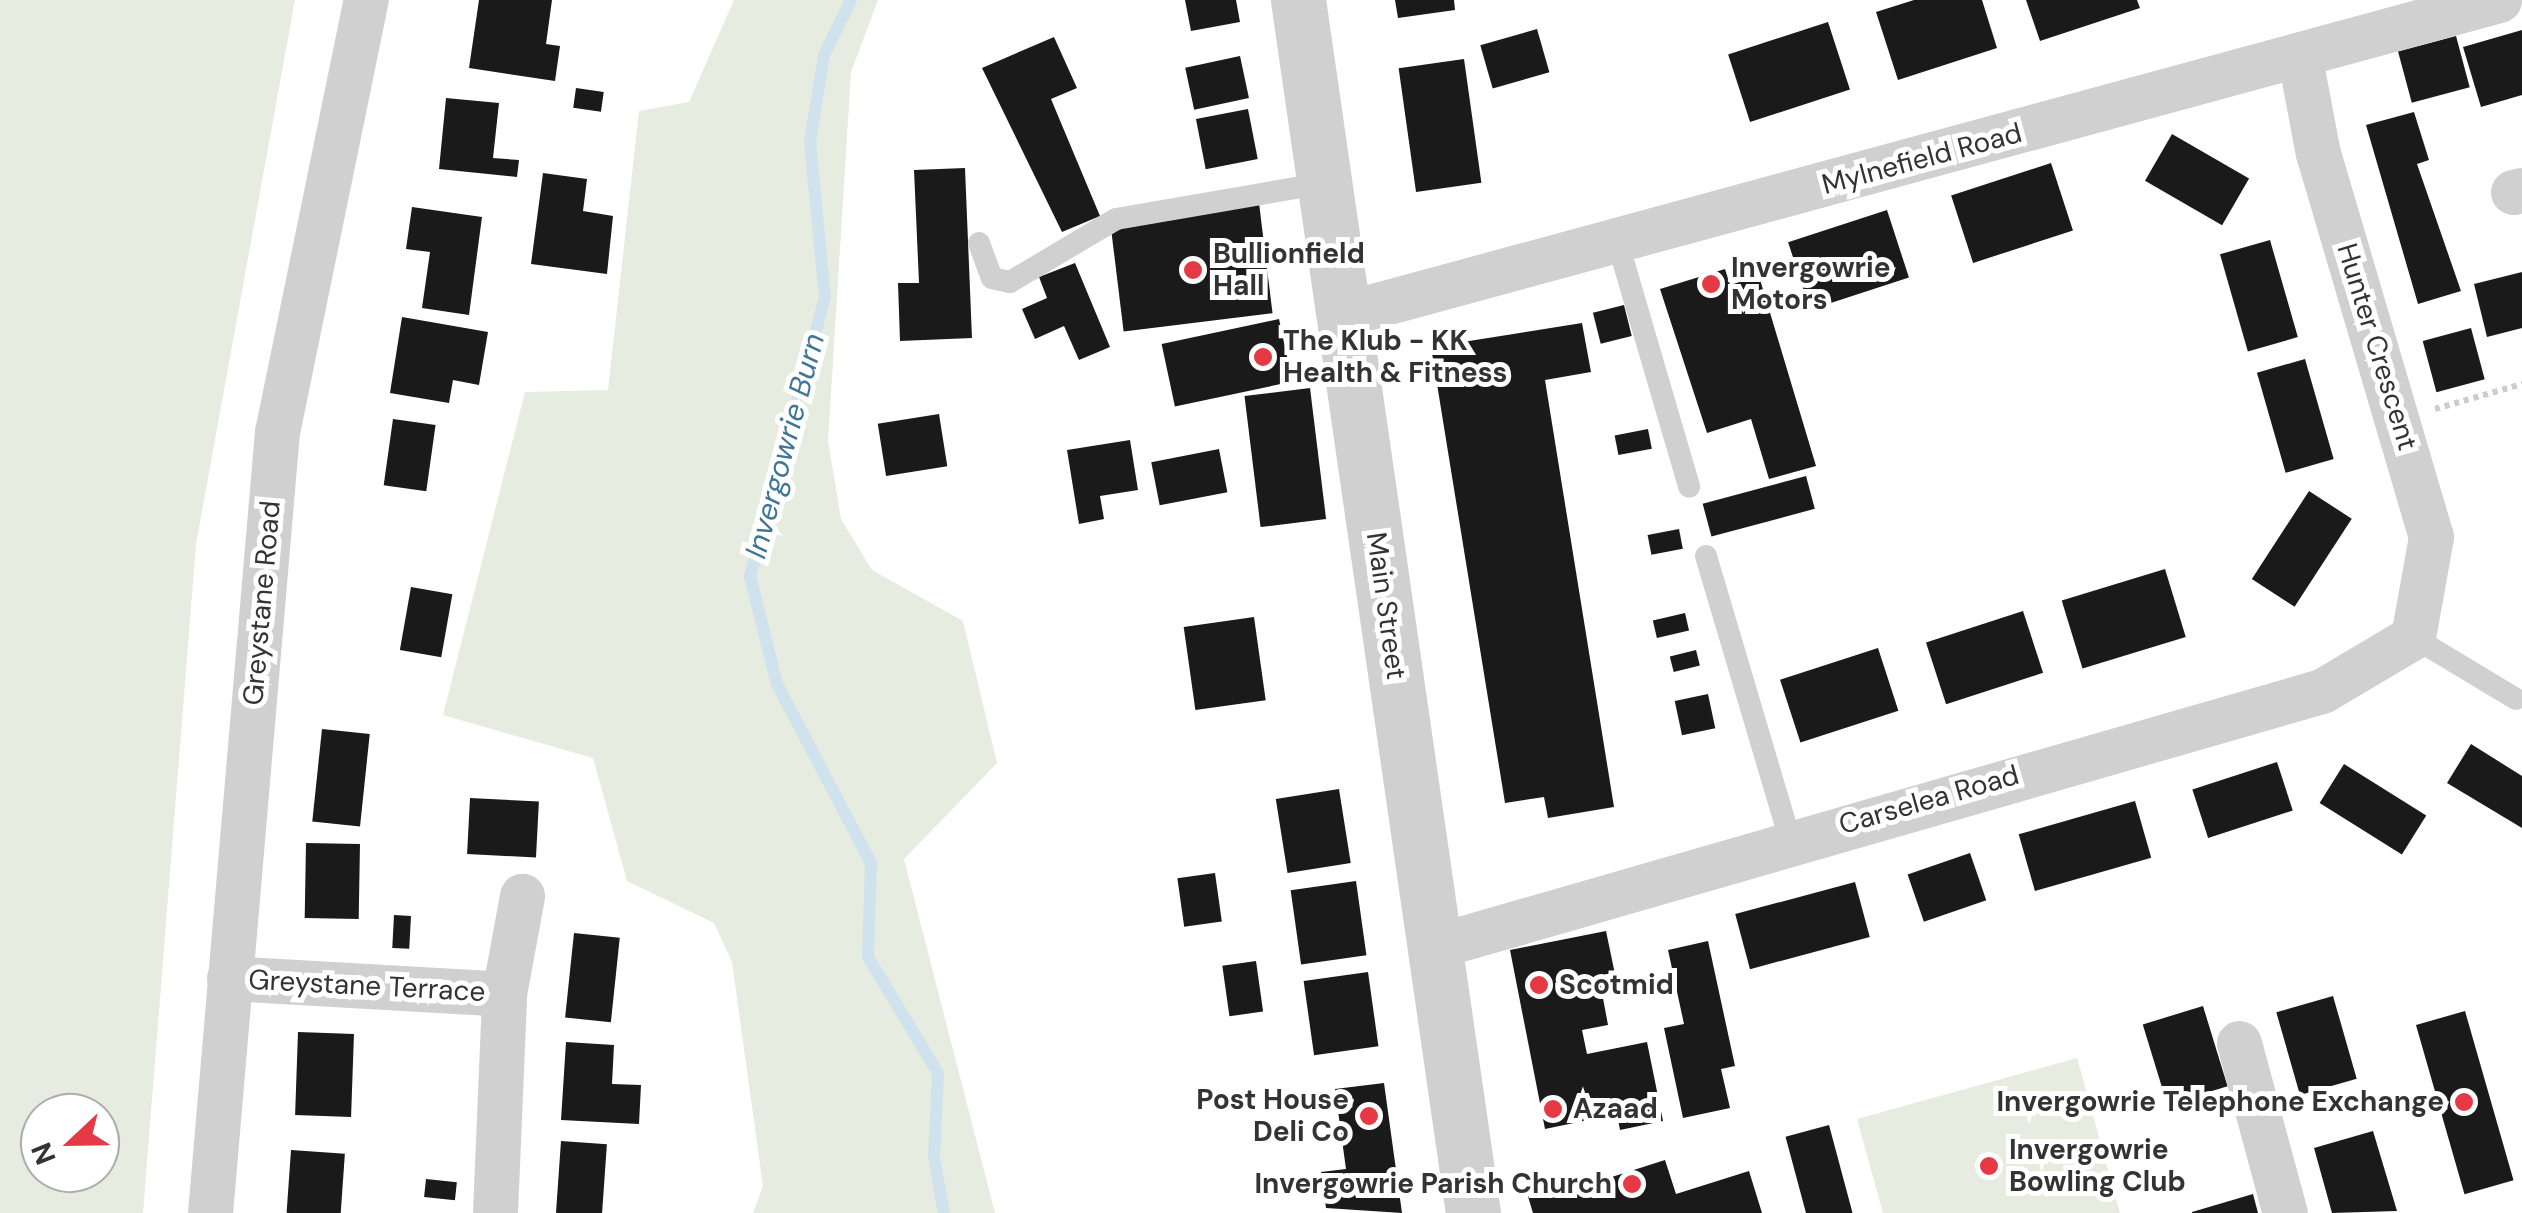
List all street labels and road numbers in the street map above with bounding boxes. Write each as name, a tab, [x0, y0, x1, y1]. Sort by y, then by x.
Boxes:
street label: Mylnefield Road	[1818, 116, 2026, 202]
street label: Hunter Crescent	[2330, 240, 2424, 454]
street label: Greystane Road	[236, 499, 288, 707]
street label: Main Street	[1359, 530, 1413, 682]
street label: Carselea Road	[1835, 758, 2023, 842]
street label: Greystane Terrace	[248, 963, 486, 1009]

